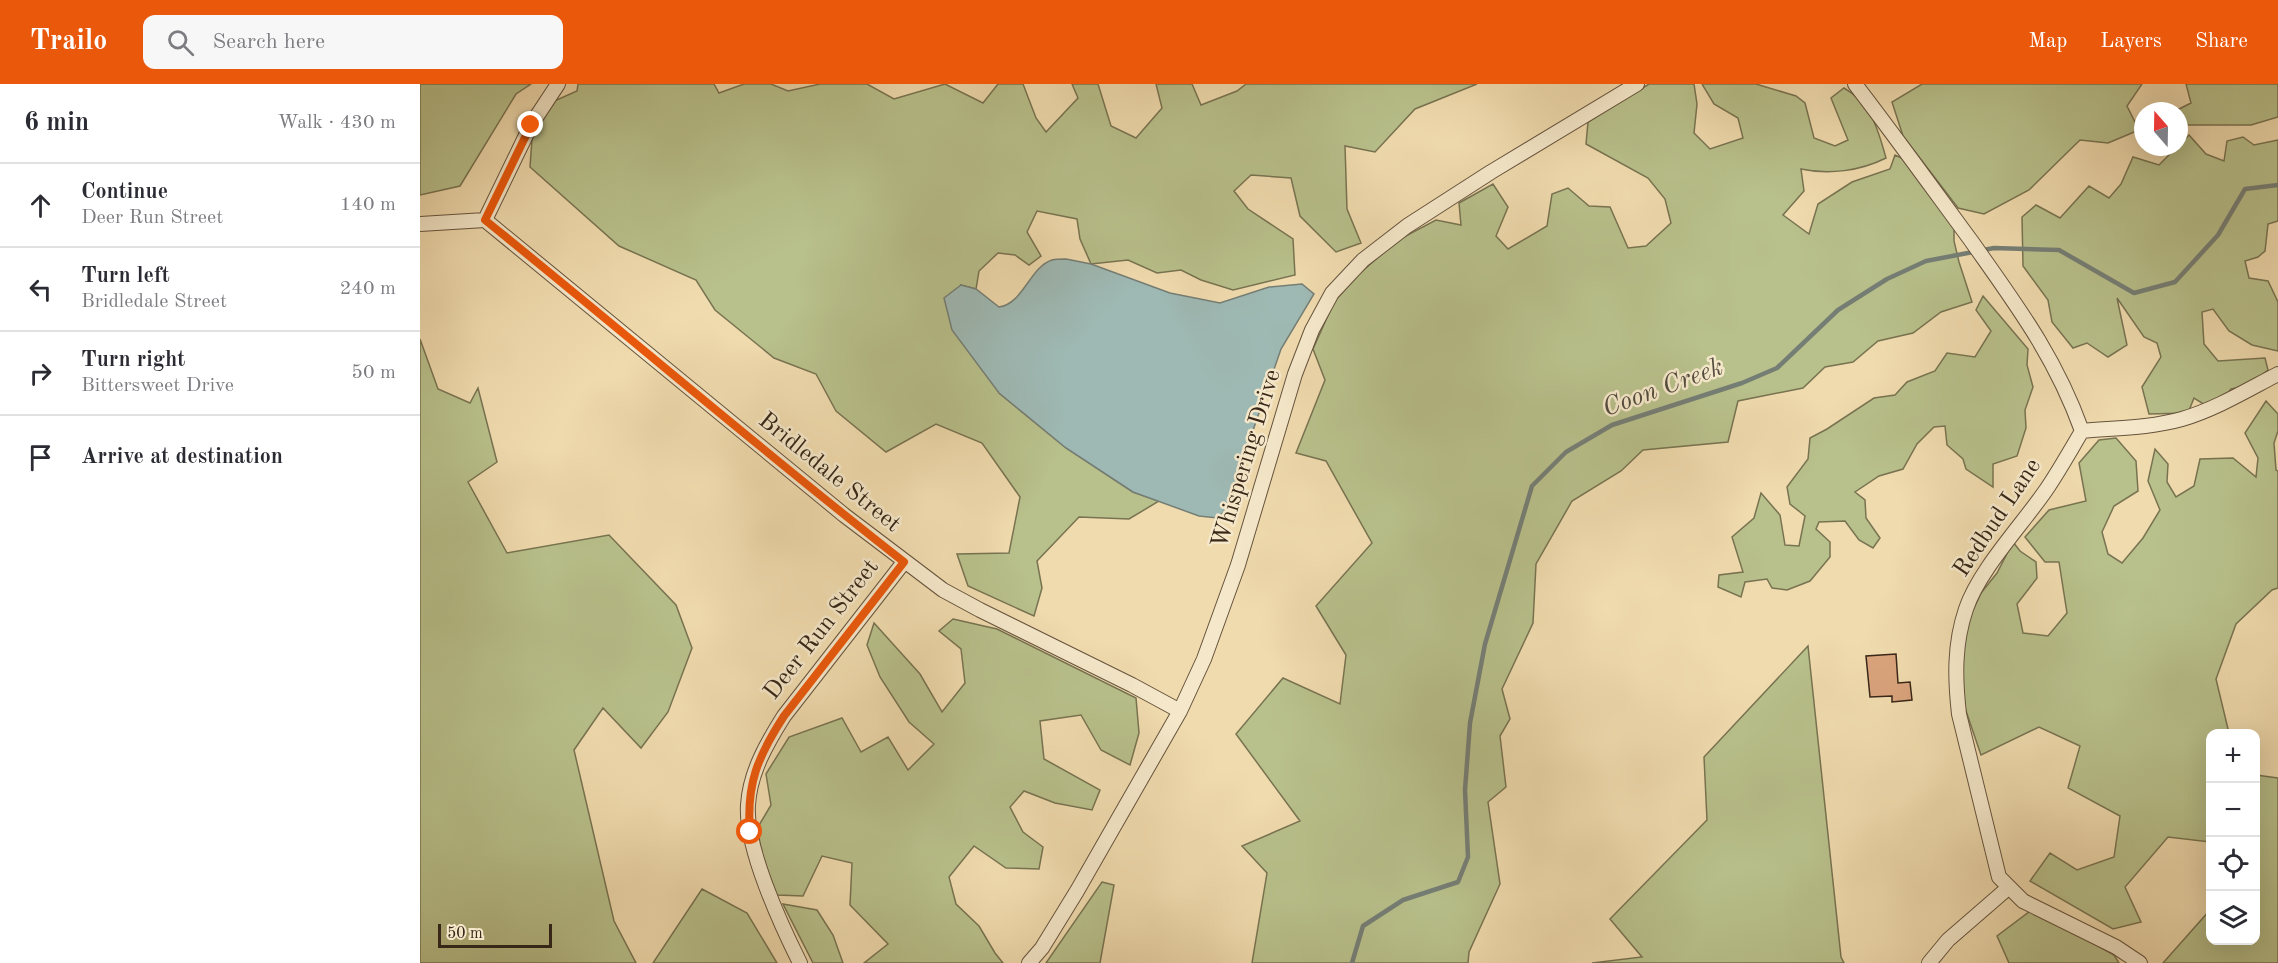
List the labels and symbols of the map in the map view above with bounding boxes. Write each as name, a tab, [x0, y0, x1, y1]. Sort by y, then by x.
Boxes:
north arrow	[2134, 102, 2188, 156]
route end	[517, 111, 543, 137]
water label: Coon Creek	[1599, 354, 1727, 422]
street label: Whispering Drive	[1208, 367, 1286, 551]
street label: Bridledale Street	[753, 409, 905, 537]
street label: Redbud Lane	[1950, 454, 2046, 582]
street label: Deer Run Street	[760, 555, 884, 705]
route start	[736, 818, 762, 844]
scale bar	[438, 921, 552, 948]

